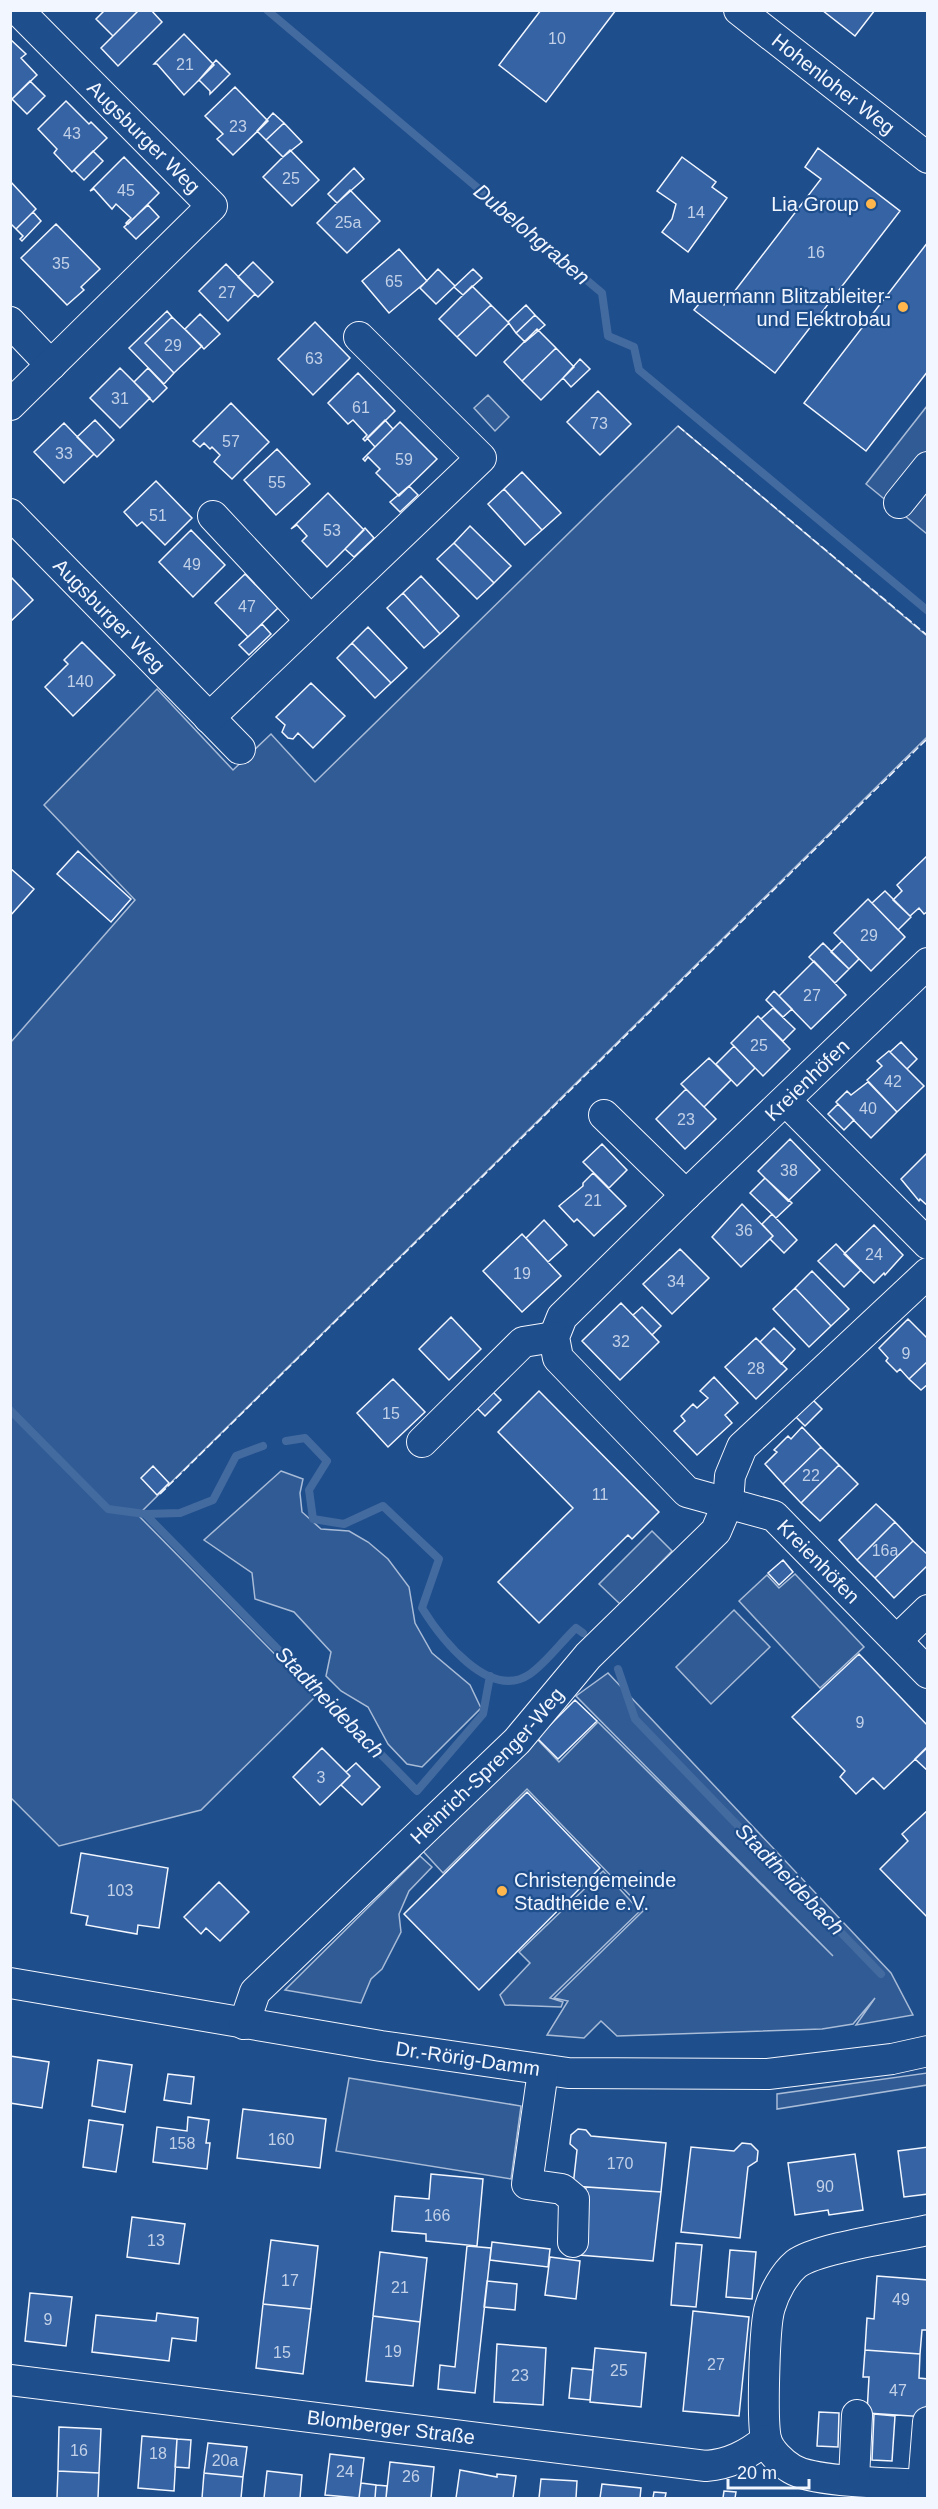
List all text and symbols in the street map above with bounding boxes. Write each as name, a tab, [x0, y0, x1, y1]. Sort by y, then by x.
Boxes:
street label: Hohenloher Weg	[768, 29, 899, 139]
house number: 10	[548, 30, 566, 47]
house number: 21	[176, 56, 194, 73]
street label: Augsburger Weg	[83, 76, 205, 198]
house number: 23	[229, 118, 247, 135]
house number: 43	[63, 125, 81, 142]
house number: 25	[282, 170, 300, 187]
water label: Dubelohgraben	[470, 179, 594, 289]
house number: 45	[117, 182, 135, 199]
place label: Lia Group	[771, 193, 859, 215]
marker: Lia Group	[864, 197, 878, 211]
house number: 14	[687, 204, 705, 221]
house number: 25a	[335, 214, 361, 231]
house number: 16	[807, 244, 825, 261]
house number: 35	[52, 255, 70, 272]
house number: 65	[385, 273, 403, 290]
house number: 27	[218, 284, 236, 301]
place label: Mauermann Blitzableiter- und Elektrobau	[669, 285, 891, 330]
marker: Mauermann Blitzableiter- und Elektrobau	[896, 300, 910, 314]
house number: 29	[164, 337, 182, 354]
house number: 63	[305, 350, 323, 367]
house number: 31	[111, 390, 129, 407]
house number: 61	[352, 399, 370, 416]
house number: 73	[590, 415, 608, 432]
house number: 57	[222, 433, 240, 450]
house number: 33	[55, 445, 73, 462]
house number: 59	[395, 451, 413, 468]
house number: 55	[268, 474, 286, 491]
house number: 51	[149, 507, 167, 524]
house number: 53	[323, 522, 341, 539]
street label: Augsburger Weg	[49, 554, 170, 677]
house number: 49	[183, 556, 201, 573]
house number: 47	[238, 598, 256, 615]
house number: 140	[67, 673, 93, 690]
house number: 29	[860, 927, 878, 944]
house number: 27	[803, 987, 821, 1004]
street label: Kreienhöfen	[761, 1035, 853, 1125]
house number: 25	[750, 1037, 768, 1054]
house number: 42	[884, 1073, 902, 1090]
house number: 40	[859, 1100, 877, 1117]
house number: 23	[677, 1111, 695, 1128]
house number: 38	[780, 1162, 798, 1179]
house number: 21	[584, 1192, 602, 1209]
house number: 36	[735, 1222, 753, 1239]
house number: 24	[865, 1246, 883, 1263]
house number: 19	[513, 1265, 531, 1282]
house number: 34	[667, 1273, 685, 1290]
house number: 32	[612, 1333, 630, 1350]
house number: 9	[902, 1345, 911, 1362]
house number: 28	[747, 1360, 765, 1377]
house number: 15	[382, 1405, 400, 1422]
house number: 22	[802, 1467, 820, 1484]
house number: 11	[592, 1486, 608, 1503]
street label: Kreienhöfen	[773, 1515, 864, 1608]
house number: 16a	[872, 1542, 898, 1559]
water label: Stadtheidebach	[271, 1642, 389, 1762]
street label: Heinrich-Sprenger-Weg	[406, 1683, 568, 1848]
house number: 9	[856, 1714, 865, 1731]
house number: 3	[317, 1769, 326, 1786]
water label: Stadtheidebach	[731, 1819, 849, 1939]
place label: Christengemeinde Stadtheide e.V.	[514, 1869, 676, 1914]
house number: 103	[107, 1882, 133, 1899]
marker: Christengemeinde Stadtheide e.V.	[495, 1884, 509, 1898]
street label: Dr.-Rörig-Damm	[394, 2037, 541, 2080]
house number: 160	[268, 2131, 294, 2148]
house number: 158	[169, 2135, 195, 2152]
house number: 170	[607, 2155, 633, 2172]
house number: 90	[816, 2178, 834, 2195]
house number: 166	[424, 2207, 450, 2224]
house number: 13	[147, 2232, 165, 2249]
house number: 17	[281, 2272, 299, 2289]
house number: 21	[391, 2279, 409, 2296]
house number: 49	[892, 2291, 910, 2308]
house number: 9	[44, 2311, 53, 2328]
house number: 19	[384, 2343, 402, 2360]
house number: 15	[273, 2344, 291, 2361]
house number: 27	[707, 2356, 725, 2373]
house number: 25	[610, 2362, 628, 2379]
house number: 23	[511, 2367, 529, 2384]
house number: 47	[889, 2382, 907, 2399]
street label: Blomberger Straße	[306, 2406, 476, 2448]
house number: 16	[70, 2442, 88, 2459]
house number: 18	[149, 2445, 167, 2462]
house number: 20a	[212, 2452, 238, 2469]
scale bar	[728, 2452, 809, 2490]
house number: 24	[336, 2463, 354, 2480]
text: 20 m	[737, 2463, 777, 2483]
house number: 26	[402, 2468, 420, 2485]

